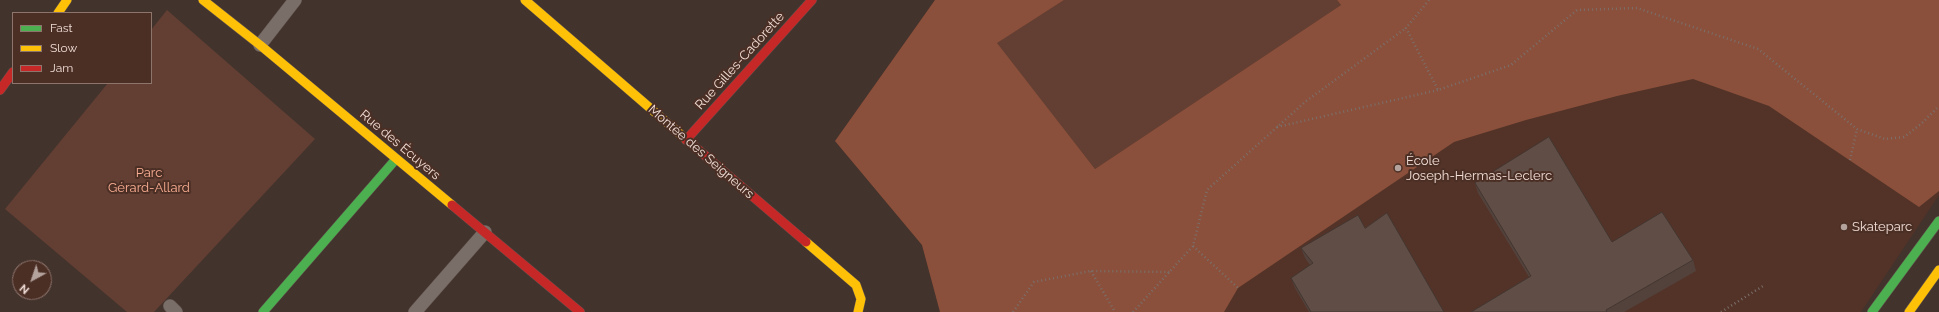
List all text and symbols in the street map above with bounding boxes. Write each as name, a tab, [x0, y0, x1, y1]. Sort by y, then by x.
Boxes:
street label: Rue Gilles-Cadorette	[692, 9, 788, 113]
legend	[12, 12, 152, 84]
text: Fast	[50, 21, 73, 35]
text: Slow	[50, 41, 77, 55]
text: Jam	[50, 61, 73, 75]
street label: Montée des Seigneurs	[645, 102, 757, 202]
street label: Rue des Écuyers	[357, 107, 443, 183]
place label: École Joseph-Hermas-Leclerc	[1406, 153, 1552, 184]
marker: École Joseph-Hermas-Leclerc	[1393, 163, 1403, 173]
park label: Parc Gérard-Allard	[108, 165, 190, 196]
place label: Skateparc	[1852, 219, 1912, 235]
marker: Skateparc	[1839, 222, 1849, 232]
north arrow	[12, 260, 52, 300]
text: N	[17, 281, 32, 296]

